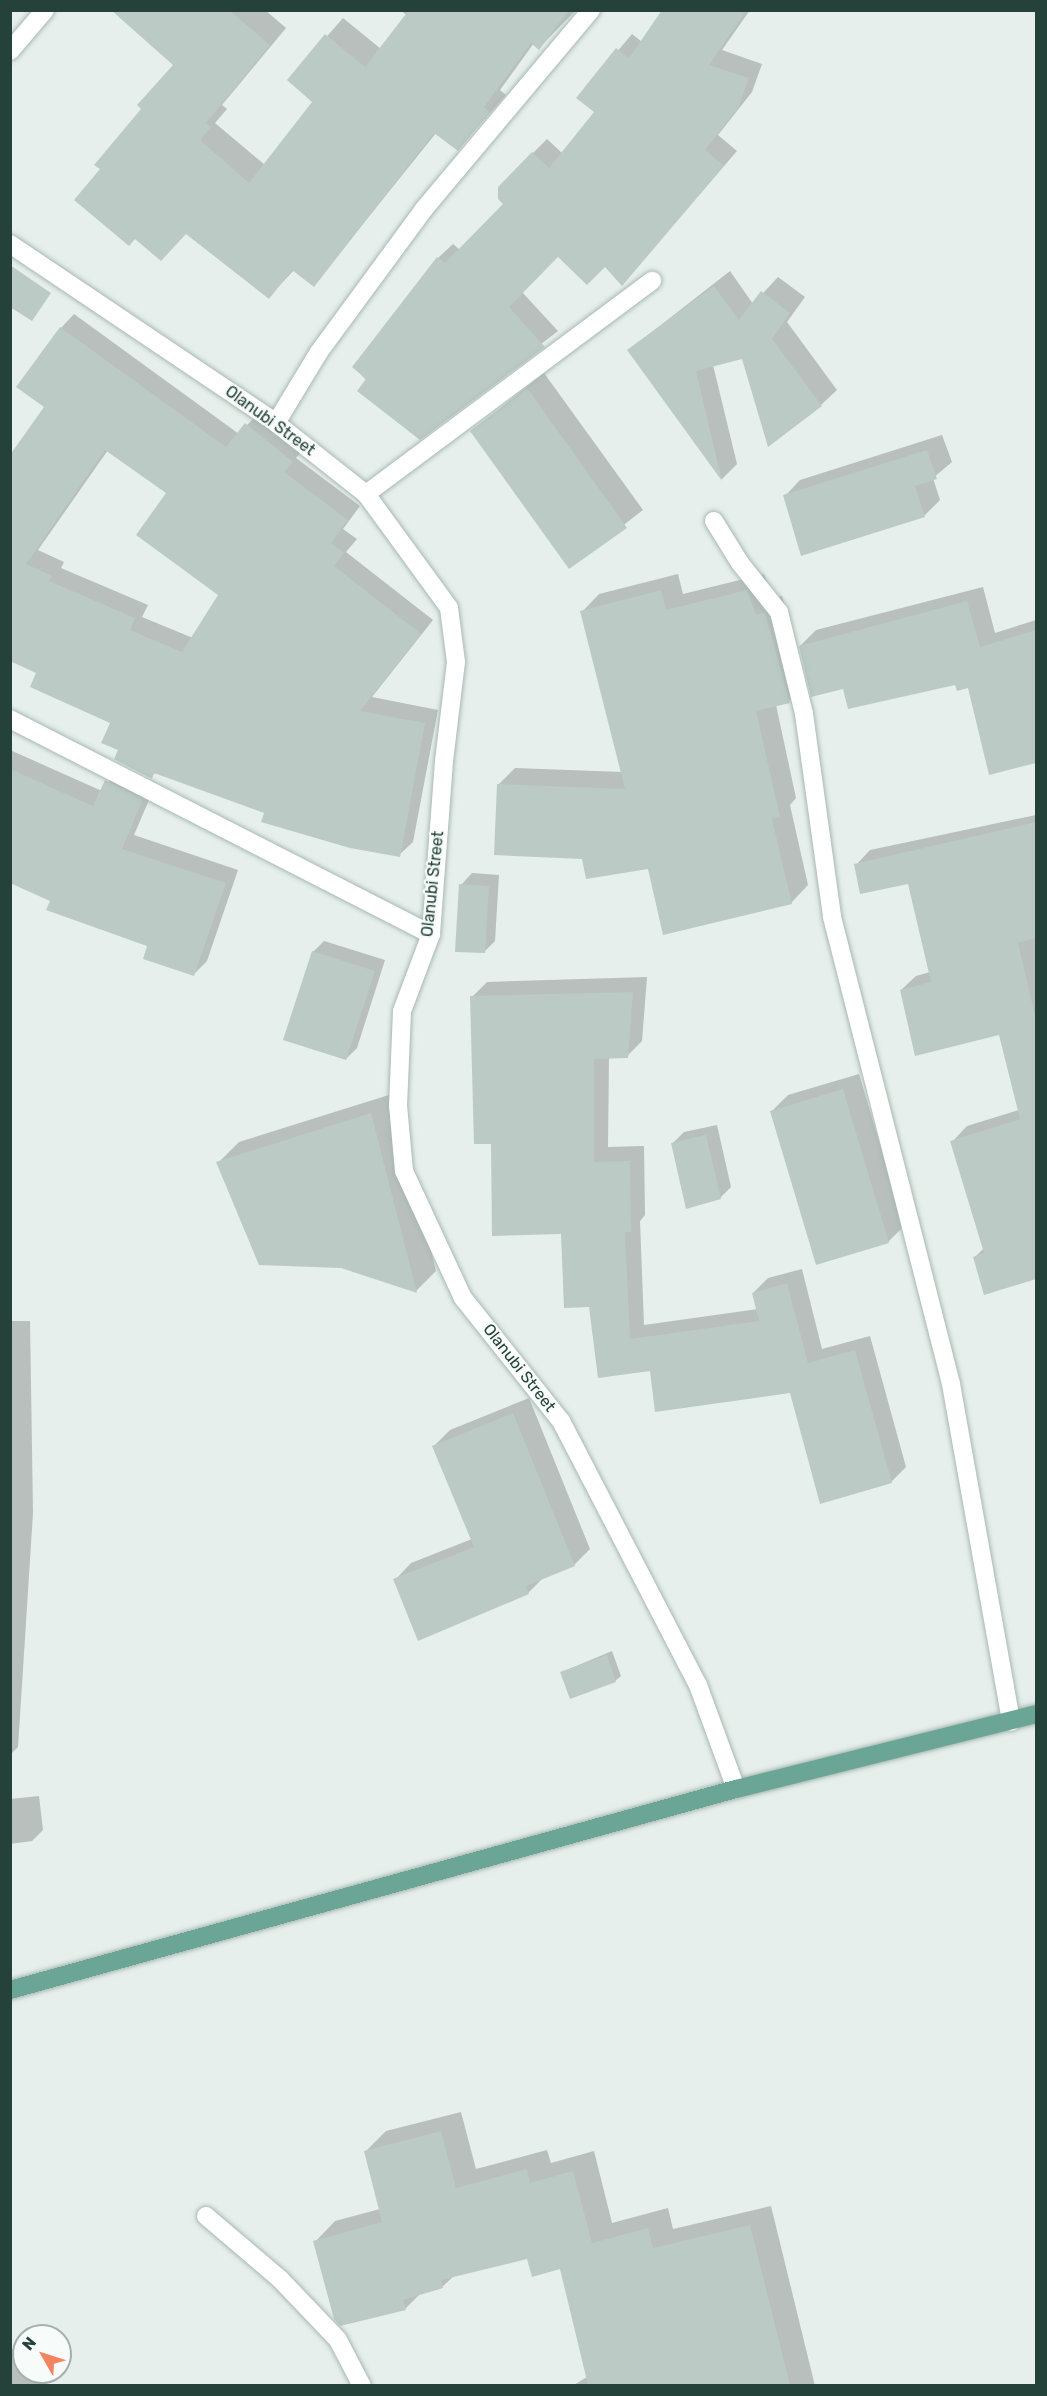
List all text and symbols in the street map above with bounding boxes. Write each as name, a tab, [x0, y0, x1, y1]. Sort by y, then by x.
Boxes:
street label: Olanubi Street	[221, 382, 319, 460]
street label: Olanubi Street	[418, 830, 448, 938]
street label: Olanubi Street	[479, 1320, 559, 1416]
north arrow	[12, 2324, 72, 2384]
text: N	[18, 2333, 40, 2354]

